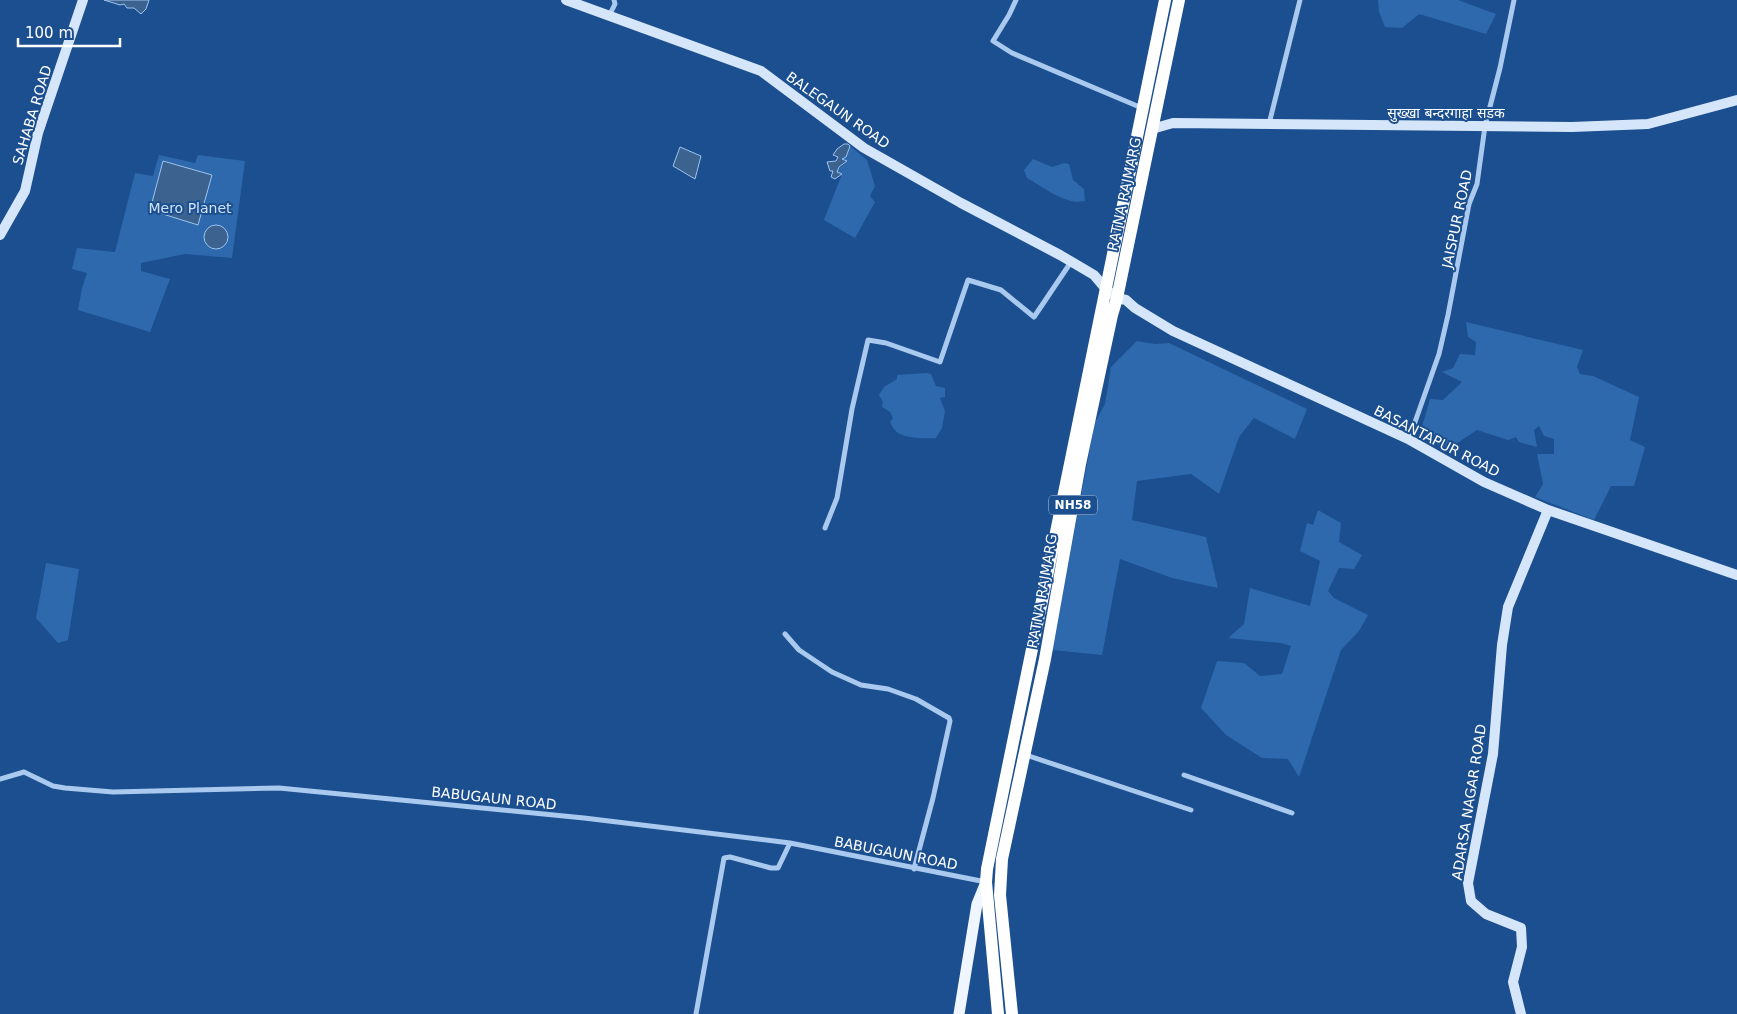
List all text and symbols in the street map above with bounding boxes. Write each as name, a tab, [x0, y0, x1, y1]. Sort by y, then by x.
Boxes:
scale bar	[18, 15, 120, 47]
text: 100 m	[25, 24, 73, 42]
street label: SAHABA ROAD	[9, 63, 55, 167]
street label: BALEGAUN ROAD	[783, 68, 893, 152]
street label: सुख्खा बन्दरगाहा सडक	[1387, 105, 1505, 123]
street label: RATNA RAJMARG	[1104, 136, 1144, 252]
street label: JAISPUR ROAD	[1439, 168, 1475, 271]
park label: Mero Planet	[148, 200, 232, 216]
street label: BASANTAPUR ROAD	[1371, 402, 1503, 480]
road number: NH58	[1049, 496, 1097, 514]
street label: RATNA RAJMARG	[1024, 533, 1060, 649]
street label: ADARSA NAGAR ROAD	[1449, 723, 1489, 881]
street label: BABUGAUN ROAD	[431, 783, 557, 813]
street label: BABUGAUN ROAD	[833, 833, 959, 873]

